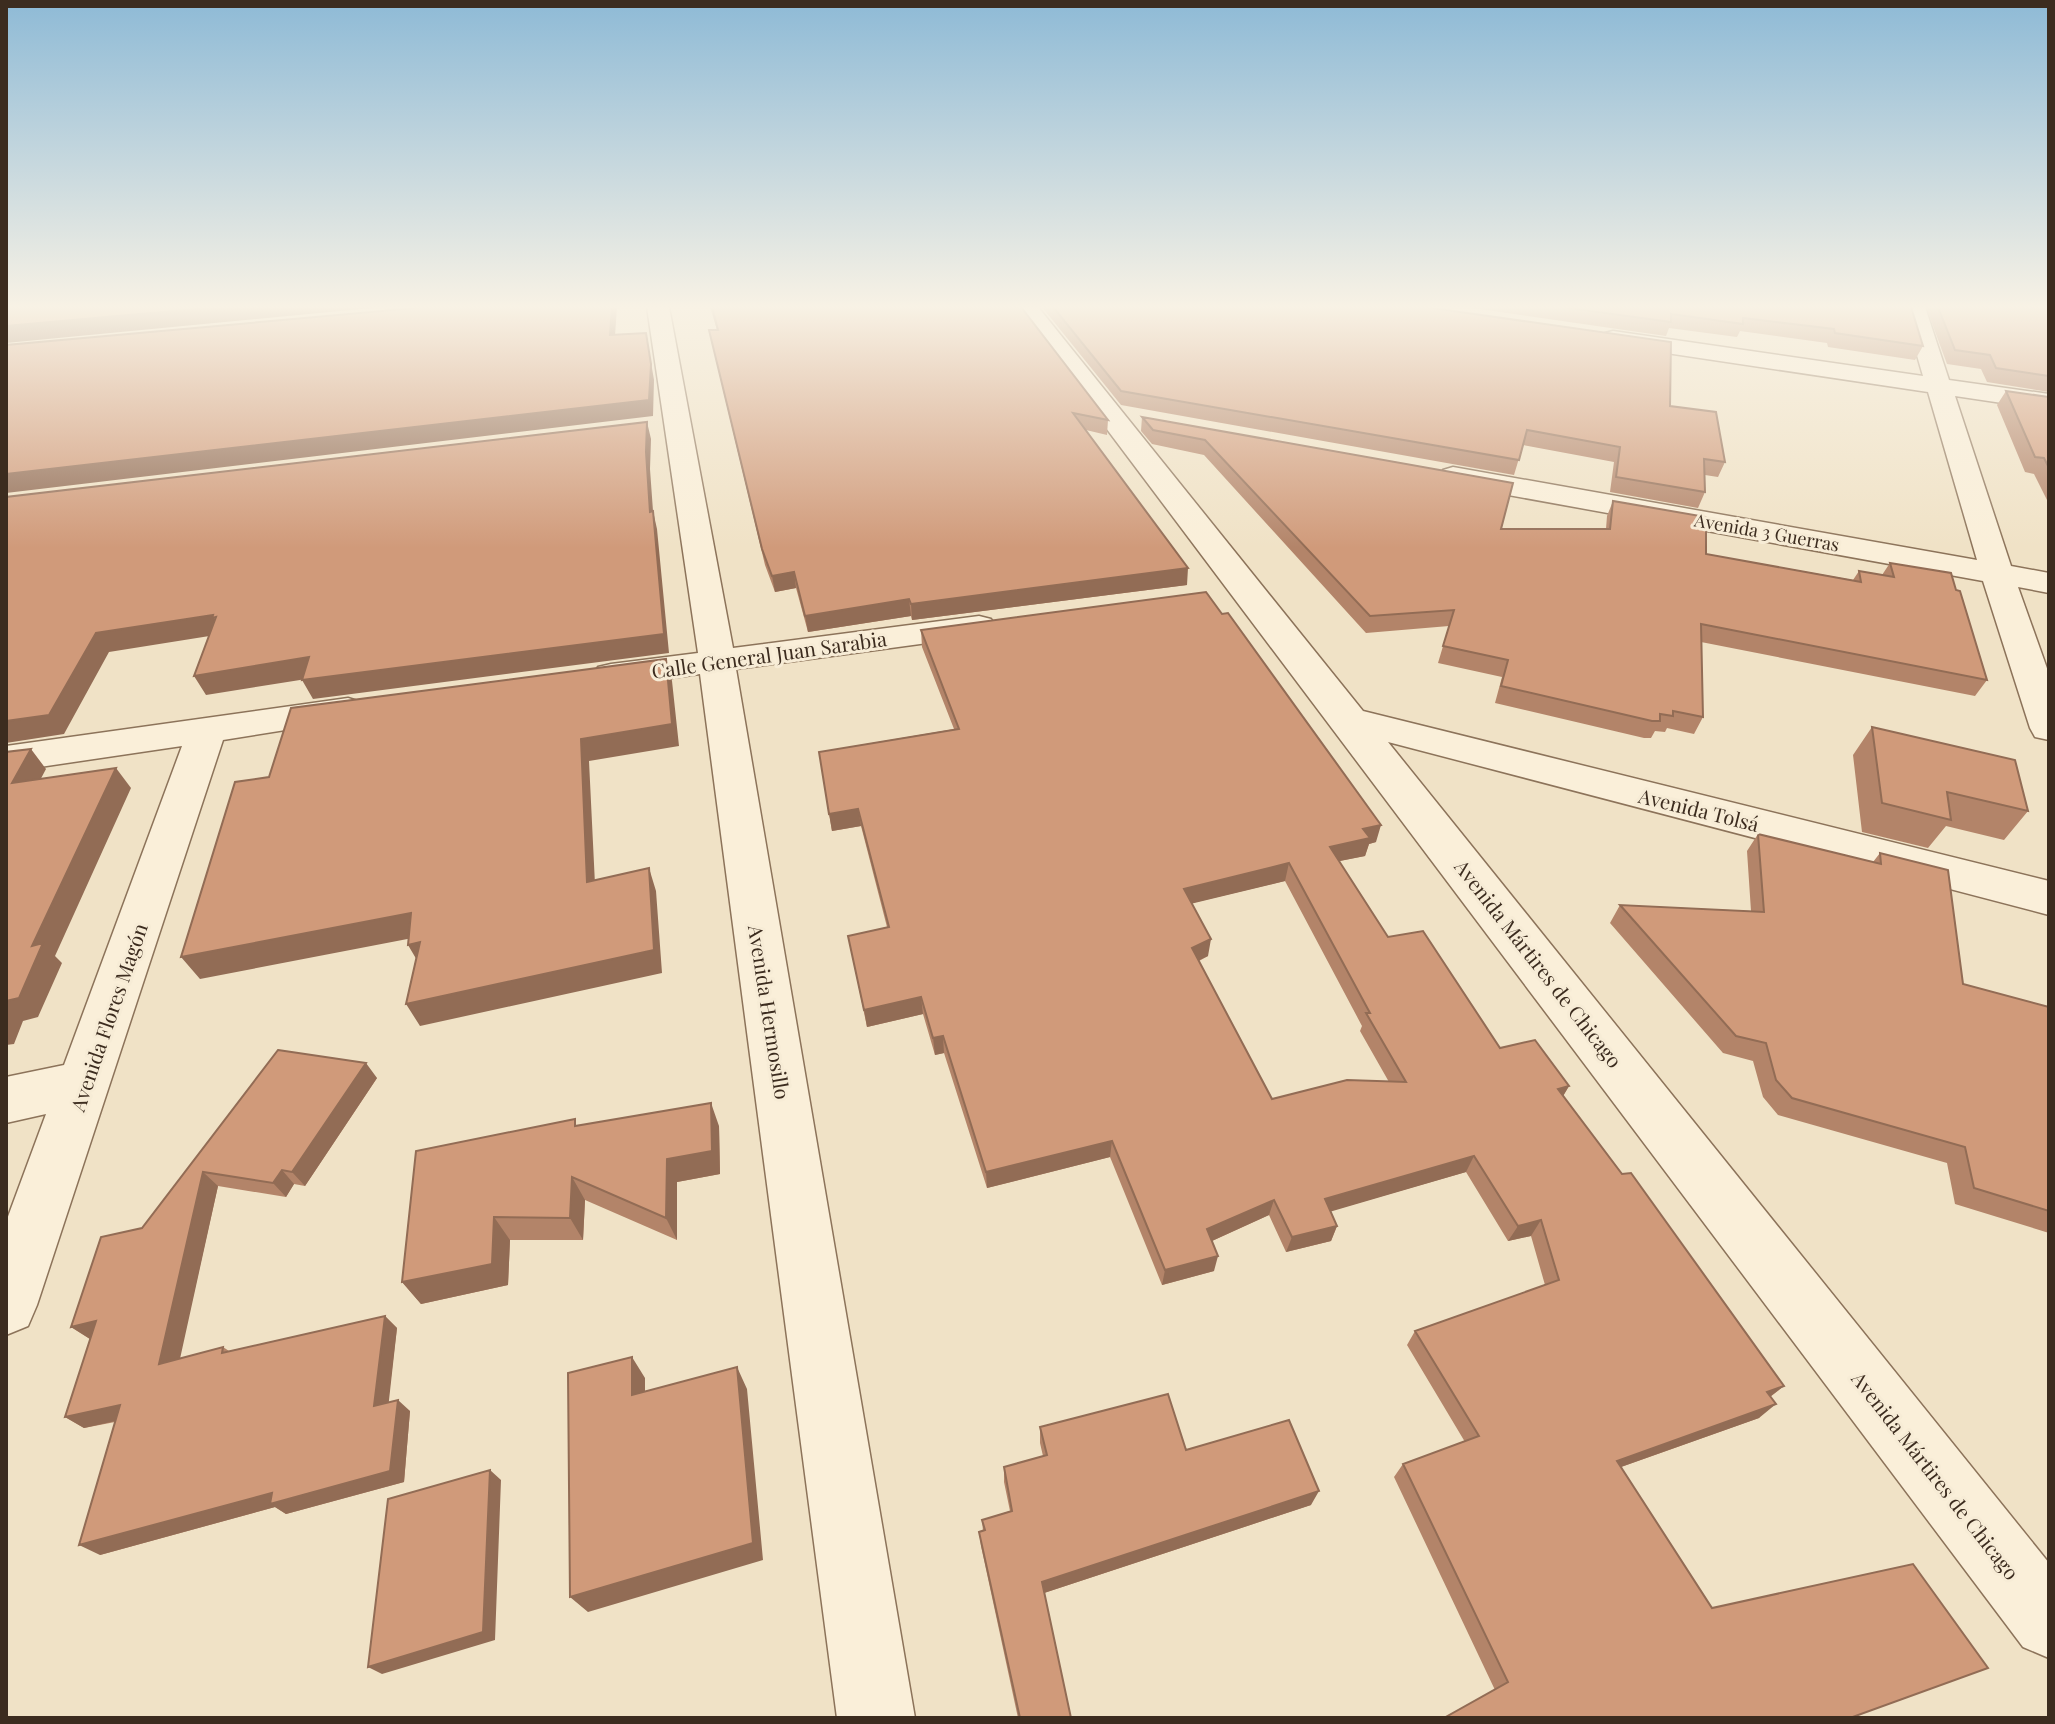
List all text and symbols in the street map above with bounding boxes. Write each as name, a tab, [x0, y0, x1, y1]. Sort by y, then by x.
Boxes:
street label: Avenida 3 Guerras	[1692, 507, 1841, 557]
street label: Calle General Juan Sarabia	[650, 624, 888, 684]
street label: Avenida Tolsá	[1635, 781, 1762, 837]
street label: Avenida Mártires de Chicago	[1449, 853, 1629, 1073]
street label: Avenida Flores Magón	[63, 919, 153, 1116]
street label: Avenida Hermosillo	[743, 922, 797, 1101]
street label: Avenida Mártires de Chicago	[1846, 1365, 2026, 1585]

